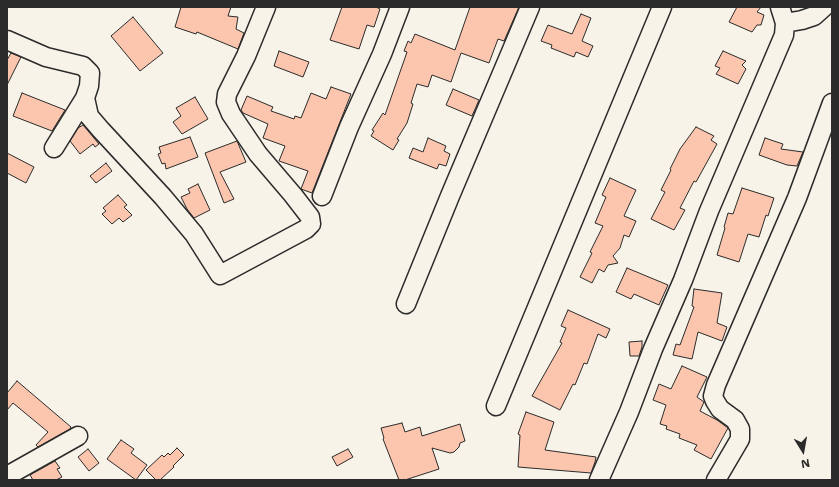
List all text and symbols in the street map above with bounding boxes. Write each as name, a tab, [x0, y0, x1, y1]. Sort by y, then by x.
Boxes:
north arrow	[783, 431, 823, 471]
text: N	[800, 455, 811, 471]

